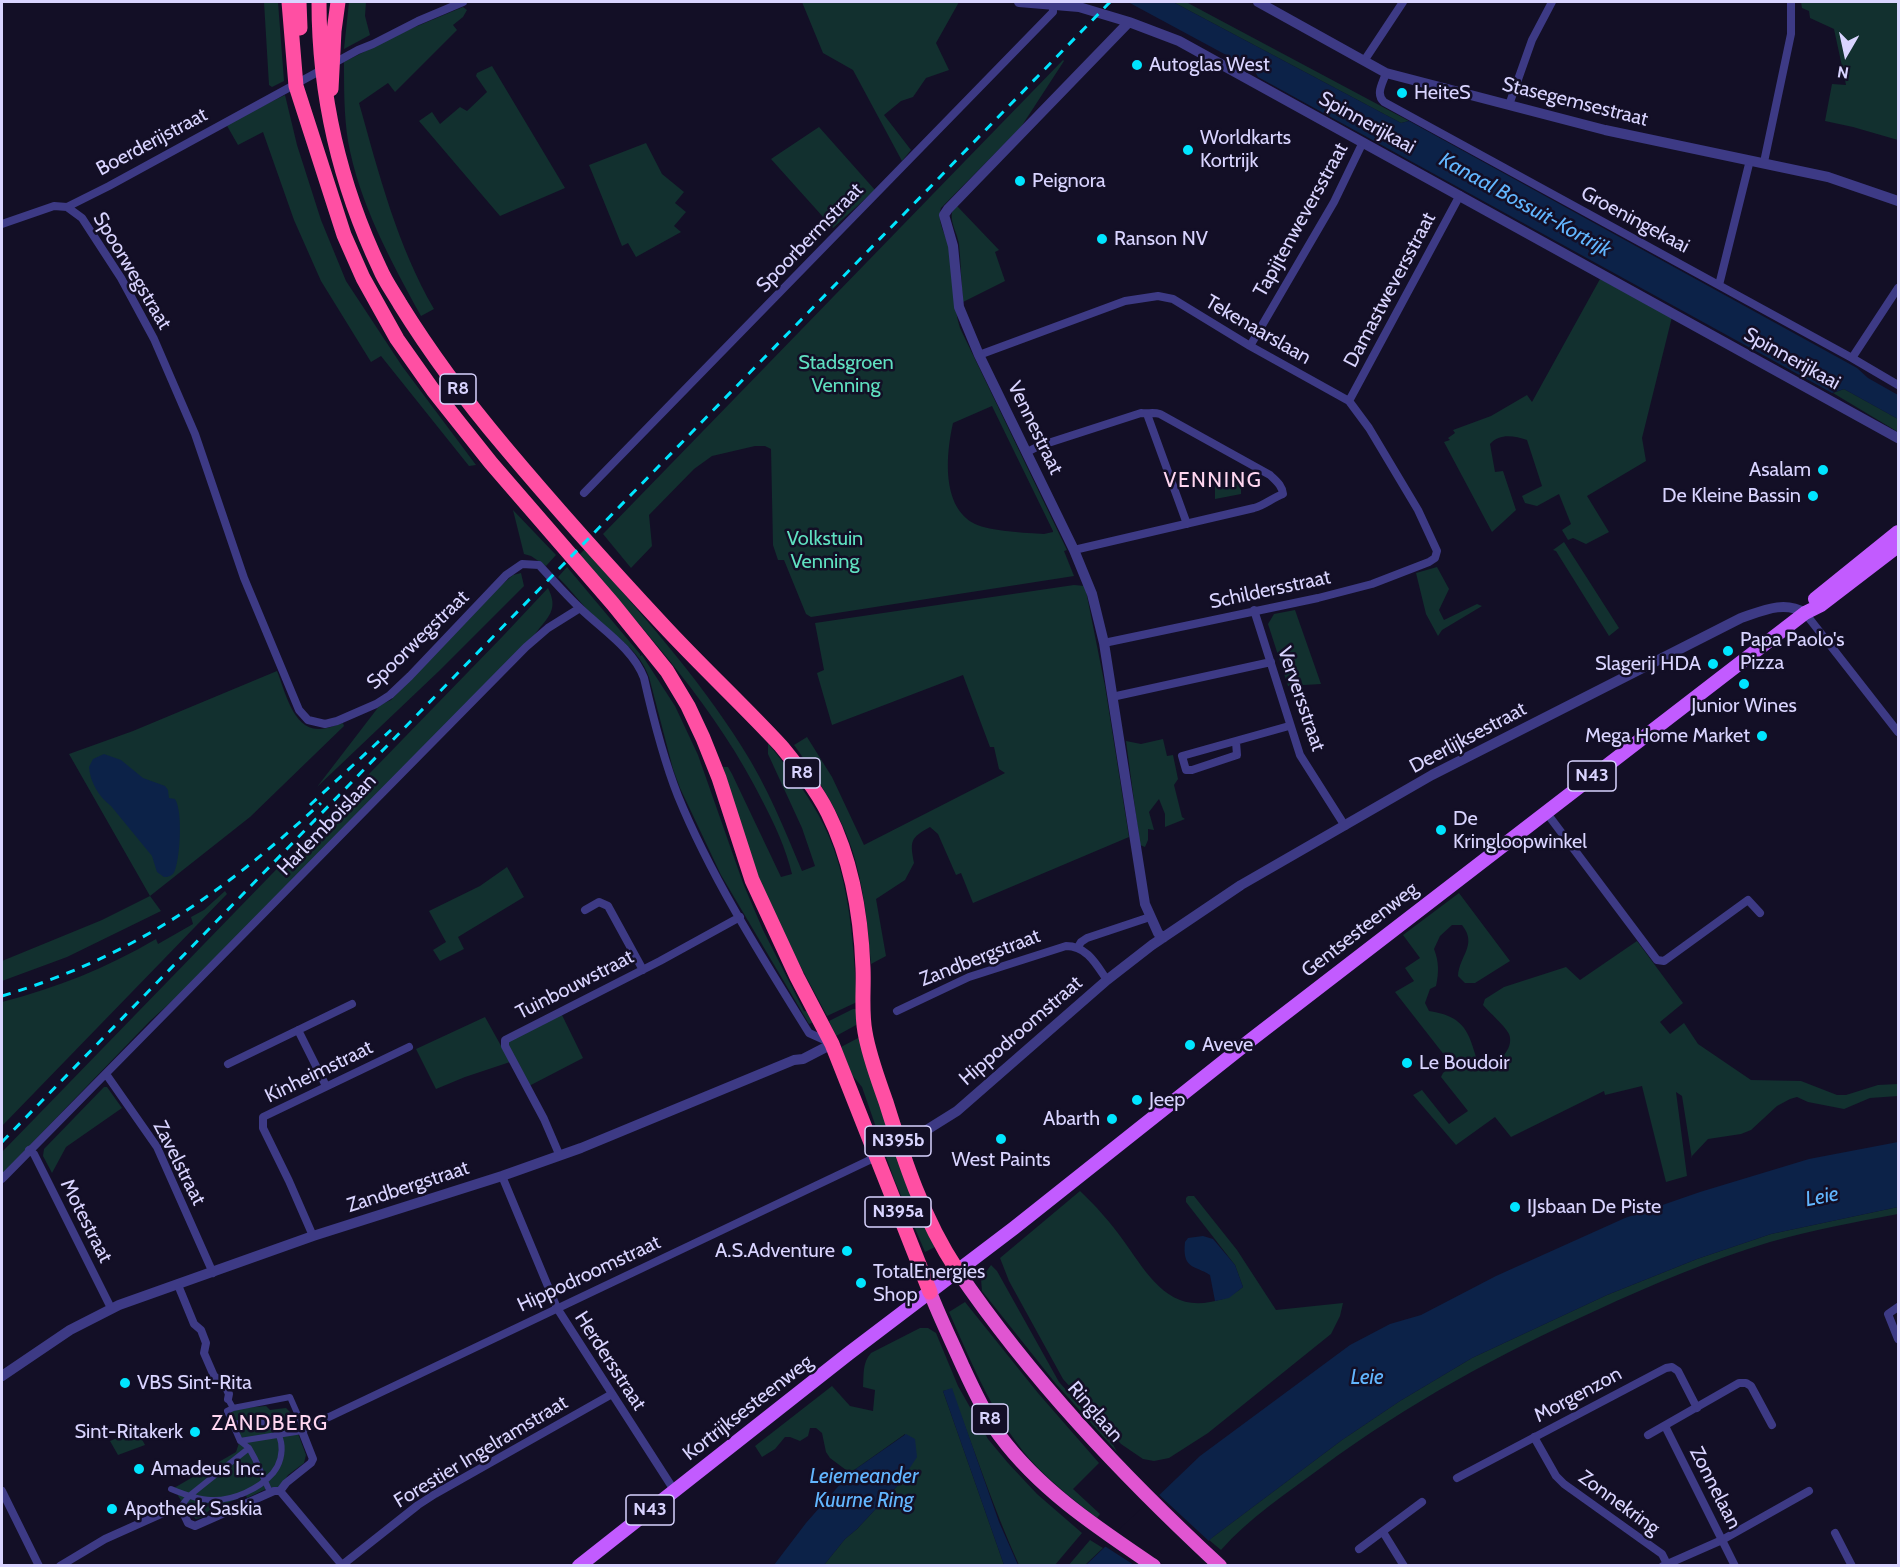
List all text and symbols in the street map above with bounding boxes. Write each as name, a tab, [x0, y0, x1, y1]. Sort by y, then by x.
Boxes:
north arrow	[1816, 24, 1876, 84]
place label: Autoglas West	[1149, 53, 1270, 77]
marker: Autoglas West	[1130, 58, 1144, 72]
text: N	[1836, 62, 1850, 83]
street label: Stasegemsestraat	[1500, 72, 1650, 132]
place label: HeiteS	[1414, 81, 1471, 105]
marker: HeiteS	[1395, 86, 1409, 100]
street label: Spinnerijkaai	[1315, 87, 1419, 159]
street label: Boerderijstraat	[92, 103, 212, 181]
place label: Worldkarts Kortrijk	[1200, 126, 1291, 173]
street label: Tapijtenweversstraat	[1249, 139, 1353, 301]
marker: Worldkarts Kortrijk	[1181, 143, 1195, 157]
water label: Kanaal Bossuit-Kortrijk	[1435, 147, 1615, 263]
place label: Peignora	[1032, 169, 1106, 193]
marker: Peignora	[1013, 174, 1027, 188]
street label: Spoorbermstraat	[752, 178, 868, 298]
street label: Groeningekaai	[1577, 181, 1693, 259]
street label: Spoorwegstraat	[88, 208, 176, 334]
street label: Damastweversstraat	[1339, 208, 1441, 372]
place label: Ranson NV	[1114, 227, 1208, 251]
marker: Ranson NV	[1095, 232, 1109, 246]
street label: Tekenaarslaan	[1201, 290, 1315, 370]
street label: Spinnerijkaai	[1740, 323, 1844, 395]
park label: Stadsgroen Venning	[798, 351, 894, 398]
road number: R8	[440, 374, 476, 404]
street label: Vennestraat	[1002, 377, 1068, 479]
place label: Asalam	[1749, 458, 1811, 482]
marker: Asalam	[1816, 463, 1830, 477]
district label: VENNING	[1164, 468, 1262, 494]
place label: De Kleine Bassin	[1662, 484, 1801, 508]
marker: De Kleine Bassin	[1806, 489, 1820, 503]
park label: Volkstuin Venning	[787, 527, 863, 574]
street label: Schildersstraat	[1207, 565, 1333, 615]
street label: Spoorwegstraat	[362, 585, 474, 695]
place label: Papa Paolo's Pizza	[1740, 628, 1844, 675]
street label: Verversstraat	[1272, 644, 1330, 754]
marker: Papa Paolo's Pizza	[1721, 644, 1735, 658]
place label: Slagerij HDA	[1595, 652, 1701, 676]
marker: Slagerij HDA	[1706, 657, 1720, 671]
marker: Junior Wines	[1737, 677, 1751, 691]
place label: Junior Wines	[1691, 694, 1797, 718]
street label: Deerlijksestraat	[1405, 697, 1531, 779]
place label: Mega Home Market	[1585, 724, 1750, 748]
marker: Mega Home Market	[1755, 729, 1769, 743]
road number: R8	[784, 758, 820, 788]
road number: N43	[1568, 761, 1616, 791]
street label: Harlemboislaan	[273, 769, 381, 881]
place label: De Kringloopwinkel	[1453, 807, 1587, 854]
marker: De Kringloopwinkel	[1434, 823, 1448, 837]
street label: Gentsesteenweg	[1297, 877, 1423, 983]
street label: Zandbergstraat	[916, 924, 1044, 992]
street label: Tuinbouwstraat	[512, 945, 638, 1025]
street label: Hippodroomstraat	[955, 971, 1087, 1091]
place label: Aveve	[1202, 1033, 1253, 1057]
street label: Kinheimstraat	[261, 1036, 377, 1108]
marker: Aveve	[1183, 1038, 1197, 1052]
place label: Le Boudoir	[1419, 1051, 1510, 1075]
marker: Le Boudoir	[1400, 1056, 1414, 1070]
place label: Jeep	[1149, 1088, 1185, 1112]
marker: Jeep	[1130, 1093, 1144, 1107]
place label: Abarth	[1043, 1107, 1100, 1131]
marker: Abarth	[1105, 1112, 1119, 1126]
street label: Zavelstraat	[148, 1117, 210, 1209]
road number: N395b	[865, 1126, 931, 1156]
marker: West Paints	[994, 1132, 1008, 1146]
place label: West Paints	[952, 1148, 1050, 1172]
street label: Zandbergstraat	[344, 1156, 472, 1218]
street label: Motestraat	[55, 1175, 117, 1267]
water label: Leie	[1803, 1181, 1841, 1213]
place label: IJsbaan De Piste	[1527, 1195, 1661, 1219]
road number: N395a	[865, 1197, 931, 1227]
marker: IJsbaan De Piste	[1508, 1200, 1522, 1214]
street label: Hippodroomstraat	[514, 1230, 664, 1318]
place label: A.S.Adventure	[715, 1239, 835, 1263]
marker: A.S.Adventure	[840, 1244, 854, 1258]
place label: TotalEnergies Shop	[873, 1260, 985, 1307]
marker: TotalEnergies Shop	[854, 1276, 868, 1290]
street label: Herdersstraat	[569, 1307, 651, 1415]
street label: Kortrijksesteenweg	[678, 1350, 818, 1466]
street label: Morgenzon	[1530, 1362, 1626, 1428]
water label: Leie	[1350, 1365, 1384, 1391]
place label: VBS Sint-Rita	[137, 1371, 252, 1395]
marker: VBS Sint-Rita	[118, 1376, 132, 1390]
street label: Ringlaan	[1062, 1377, 1128, 1447]
street label: Forestier Ingelramstraat	[390, 1391, 572, 1513]
road number: R8	[972, 1404, 1008, 1434]
district label: ZANDBERG	[211, 1411, 329, 1437]
place label: Sint-Ritakerk	[74, 1420, 183, 1444]
marker: Sint-Ritakerk	[188, 1425, 202, 1439]
street label: Zonnelaan	[1684, 1443, 1746, 1533]
place label: Amadeus Inc.	[151, 1457, 264, 1481]
marker: Amadeus Inc.	[132, 1462, 146, 1476]
water label: Leiemeander Kuurne Ring	[810, 1464, 918, 1514]
street label: Zonnekring	[1574, 1465, 1664, 1541]
road number: N43	[626, 1495, 674, 1525]
place label: Apotheek Saskia	[124, 1497, 262, 1521]
marker: Apotheek Saskia	[105, 1502, 119, 1516]

